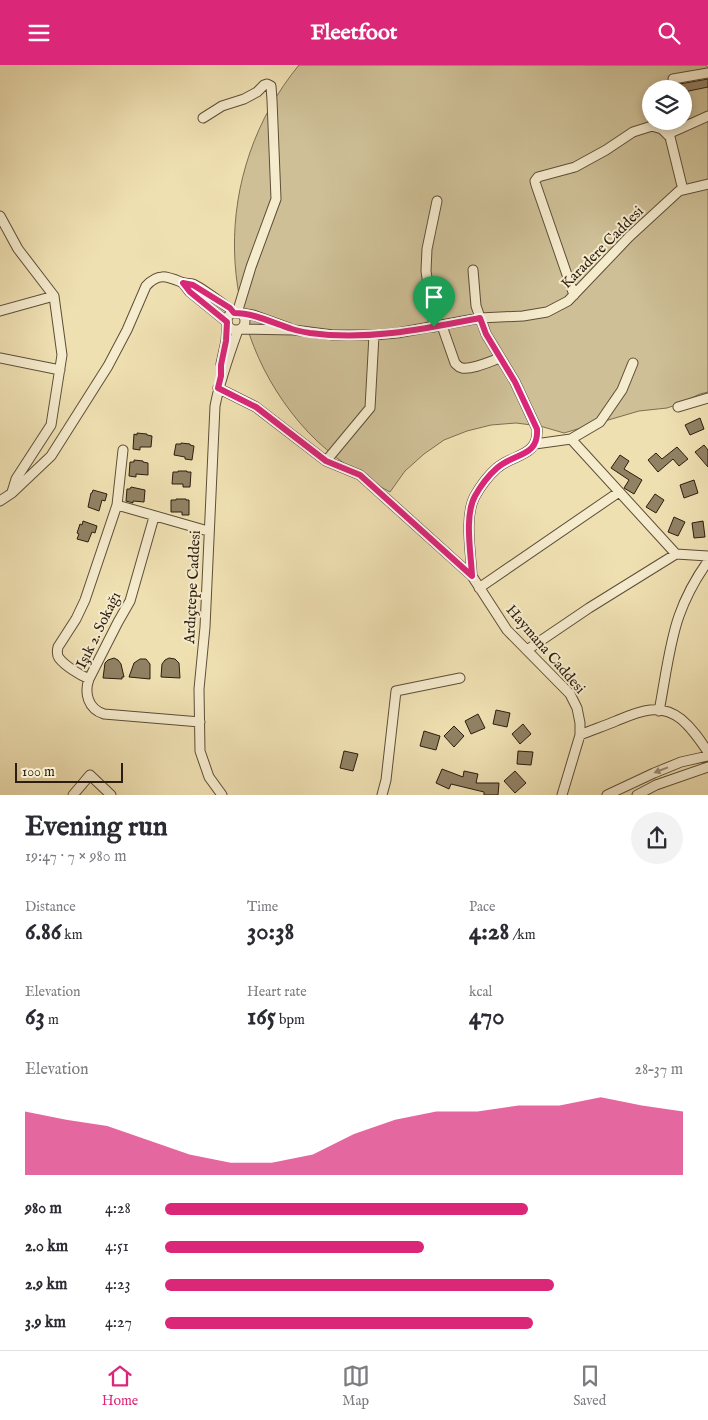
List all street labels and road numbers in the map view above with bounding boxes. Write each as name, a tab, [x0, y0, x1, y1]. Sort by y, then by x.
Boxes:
street label: Karadere Caddesi	[557, 202, 648, 293]
street label: Ardıçtepe Caddesi	[180, 530, 205, 645]
street label: Işık 2. Sokağı	[72, 589, 125, 672]
street label: Haymana Caddesi	[502, 601, 589, 698]

